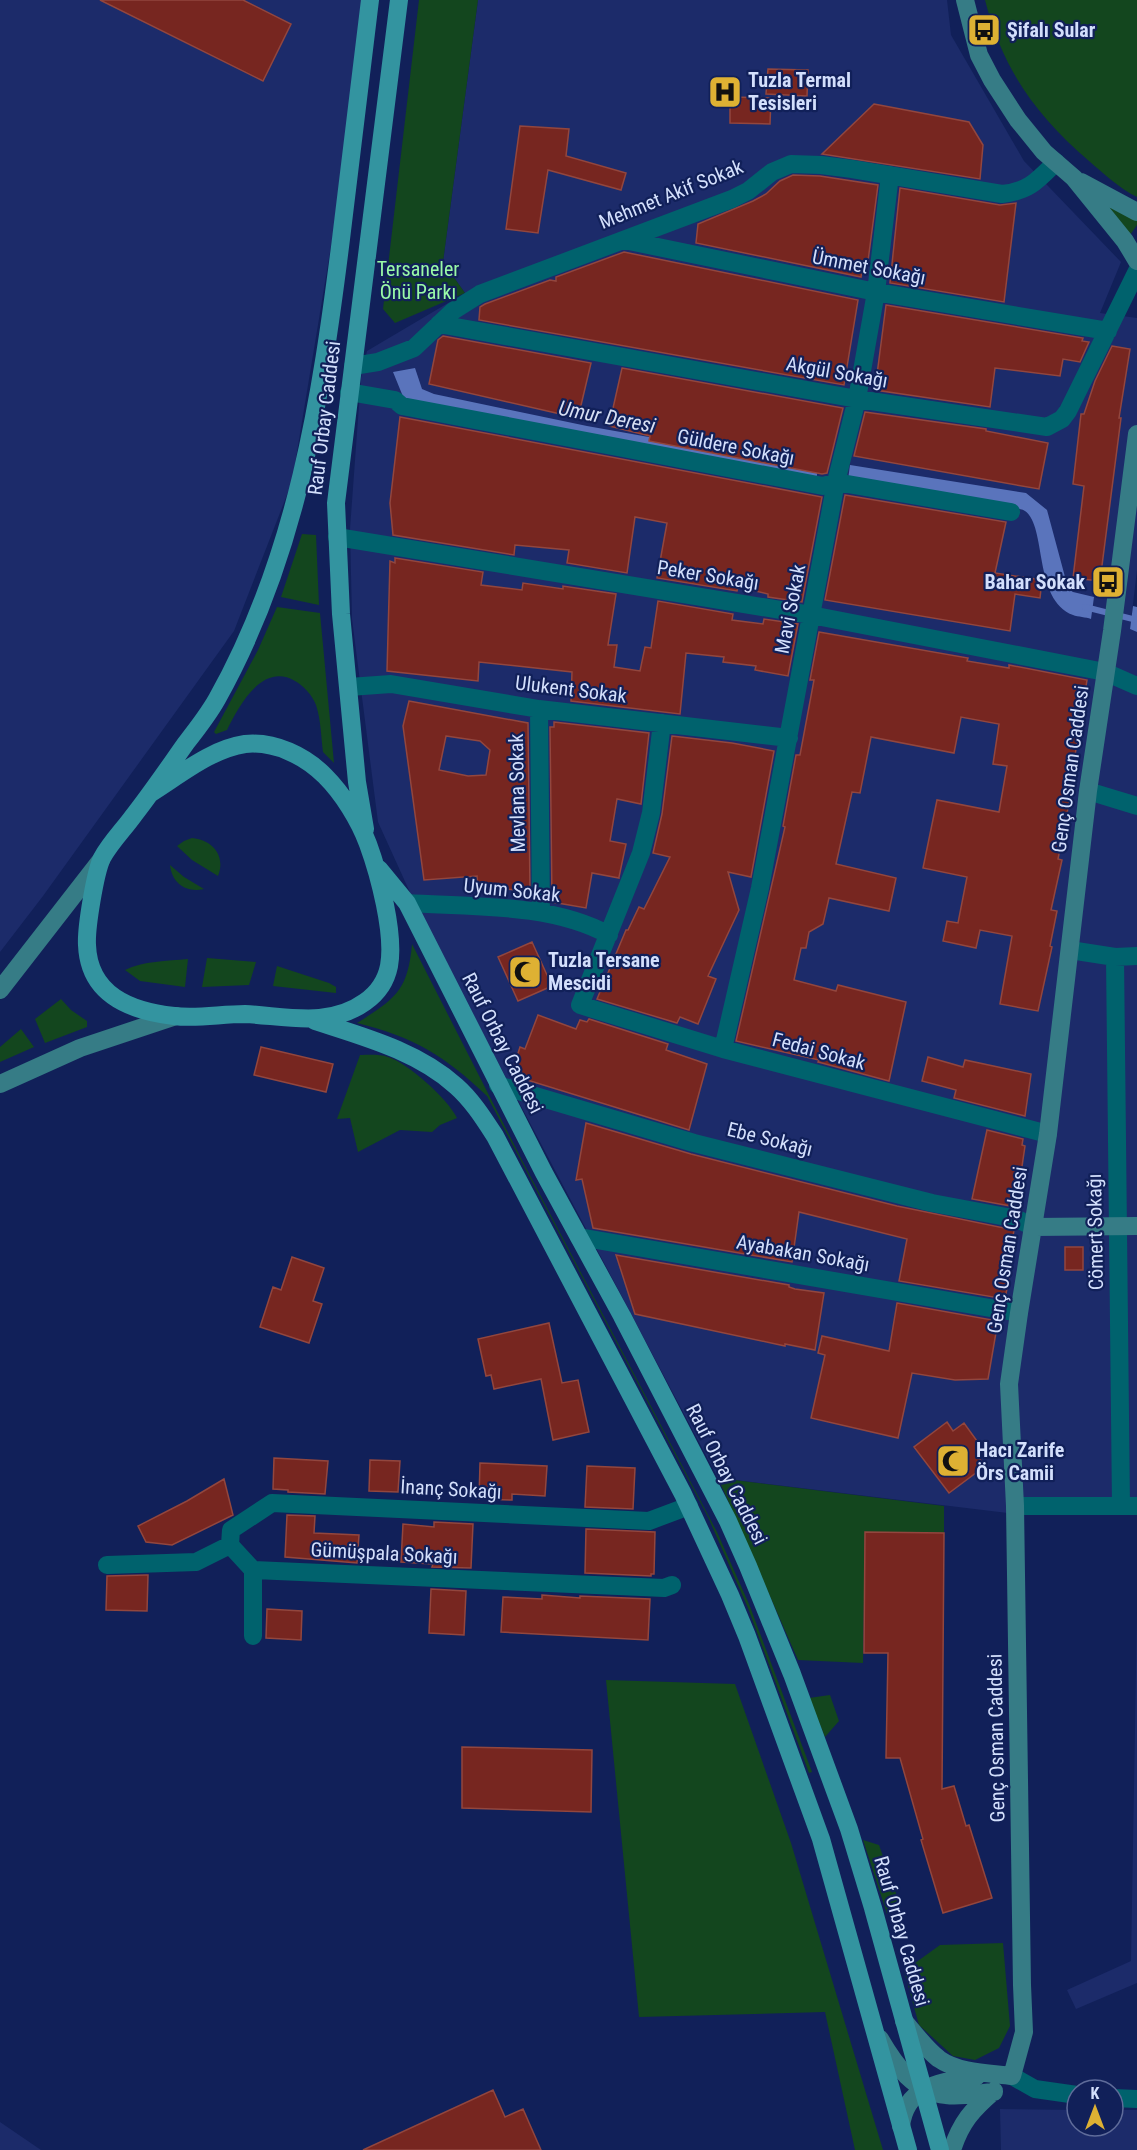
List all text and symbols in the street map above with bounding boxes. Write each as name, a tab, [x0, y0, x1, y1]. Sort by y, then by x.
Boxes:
bus stop icon: Şifalı Sular	[966, 12, 1002, 48]
place label: Şifalı Sular	[1007, 18, 1096, 42]
place label: Tuzla Termal Tesisleri	[748, 68, 851, 115]
hospital icon: Tuzla Termal Tesisleri	[707, 74, 743, 110]
street label: Mehmet Akif Sokak	[596, 154, 746, 234]
street label: Ümmet Sokağı	[810, 244, 928, 290]
park label: Tersaneler Önü Parkı	[377, 257, 459, 304]
street label: Rauf Orbay Caddesi	[303, 340, 345, 496]
street label: Akgül Sokağı	[784, 351, 890, 393]
water label: Umur Deresi	[556, 396, 658, 438]
street label: Güldere Sokağı	[675, 424, 797, 470]
street label: Peker Sokağı	[655, 555, 761, 595]
street label: Mavi Sokak	[770, 562, 810, 656]
bus stop icon: Bahar Sokak	[1090, 564, 1126, 600]
place label: Bahar Sokak	[985, 570, 1085, 594]
street label: Ulukent Sokak	[514, 670, 628, 708]
street label: Genç Osman Caddesi	[1046, 684, 1094, 854]
street label: Mevlana Sokak	[504, 733, 530, 853]
street label: Uyum Sokak	[463, 873, 561, 907]
place label: Tuzla Tersane Mescidi	[548, 948, 660, 995]
mosque icon: Tuzla Tersane Mescidi	[507, 954, 543, 990]
street label: Rauf Orbay Caddesi	[457, 969, 549, 1117]
street label: Fedai Sokak	[770, 1027, 868, 1075]
street label: Ebe Sokağı	[725, 1117, 815, 1161]
street label: Genç Osman Caddesi	[982, 1165, 1032, 1335]
street label: Cömert Sokağı	[1082, 1174, 1108, 1290]
street label: Ayabakan Sokağı	[735, 1229, 871, 1277]
street label: Rauf Orbay Caddesi	[681, 1400, 773, 1548]
place label: Hacı Zarife Örs Camii	[976, 1438, 1064, 1485]
mosque icon: Hacı Zarife Örs Camii	[935, 1443, 971, 1479]
street label: İnanç Sokağı	[400, 1474, 502, 1504]
street label: Gümüşpala Sokağı	[310, 1537, 458, 1569]
street label: Genç Osman Caddesi	[983, 1653, 1009, 1823]
street label: Rauf Orbay Caddesi	[869, 1853, 935, 2009]
north arrow	[1065, 2078, 1125, 2138]
text: K	[1091, 2084, 1100, 2103]

